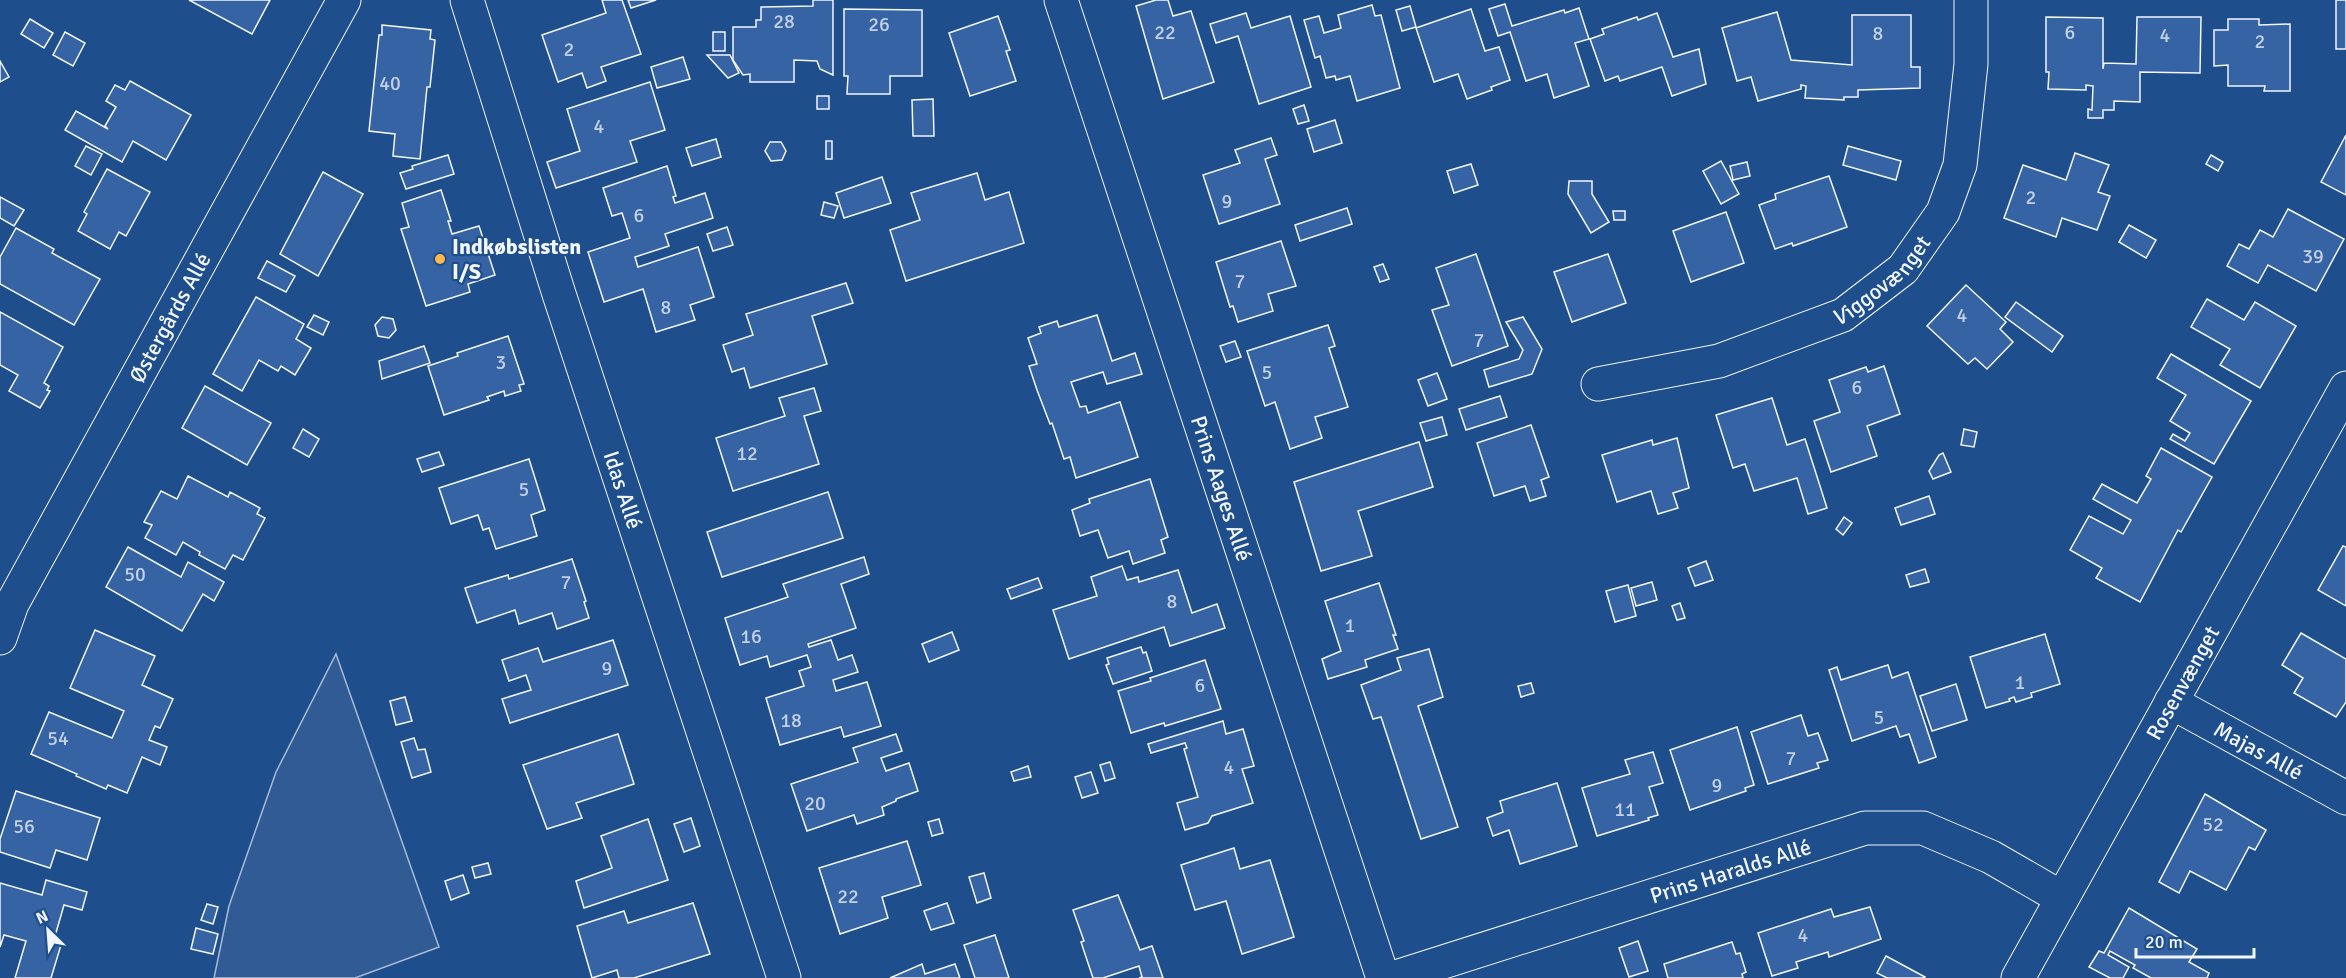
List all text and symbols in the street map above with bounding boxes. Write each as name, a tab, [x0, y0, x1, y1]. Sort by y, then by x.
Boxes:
house number: 28	[773, 9, 795, 34]
house number: 26	[868, 12, 890, 37]
house number: 22	[1154, 20, 1176, 45]
house number: 6	[2065, 20, 2075, 45]
house number: 8	[1873, 21, 1883, 46]
house number: 4	[2160, 23, 2171, 48]
house number: 2	[2255, 29, 2265, 54]
house number: 2	[564, 37, 574, 62]
house number: 40	[379, 71, 401, 96]
house number: 4	[594, 114, 605, 139]
house number: 2	[2026, 185, 2036, 210]
house number: 9	[1222, 189, 1232, 214]
house number: 6	[634, 203, 644, 228]
street label: Viggovænget	[1830, 230, 1936, 331]
place label: Indkøbslisten I/S	[452, 233, 581, 285]
house number: 39	[2302, 244, 2324, 269]
street label: Østergårds Allé	[123, 248, 216, 387]
marker: Indkøbslisten I/S	[433, 252, 447, 266]
house number: 7	[1235, 269, 1245, 294]
house number: 8	[661, 295, 671, 320]
house number: 4	[1957, 303, 1968, 328]
house number: 7	[1474, 328, 1484, 353]
house number: 3	[496, 350, 506, 375]
house number: 5	[1262, 360, 1272, 385]
house number: 6	[1852, 375, 1862, 400]
street label: Prins Aages Allé	[1185, 412, 1258, 564]
house number: 12	[736, 441, 758, 466]
street label: Idas Allé	[598, 447, 649, 532]
house number: 5	[519, 477, 529, 502]
house number: 50	[124, 562, 146, 587]
house number: 7	[561, 570, 571, 595]
house number: 8	[1167, 589, 1177, 614]
house number: 1	[1345, 613, 1355, 638]
street label: Rosenvænget	[2140, 621, 2225, 744]
house number: 16	[740, 624, 762, 649]
house number: 9	[602, 656, 612, 681]
house number: 1	[2015, 670, 2025, 695]
house number: 6	[1195, 673, 1205, 698]
house number: 5	[1874, 705, 1884, 730]
house number: 18	[780, 708, 802, 733]
street label: Majas Allé	[2209, 715, 2308, 785]
house number: 54	[47, 726, 69, 751]
house number: 7	[1786, 746, 1796, 771]
house number: 4	[1224, 755, 1235, 780]
house number: 9	[1712, 773, 1722, 798]
house number: 20	[804, 791, 826, 816]
house number: 11	[1614, 797, 1636, 822]
house number: 52	[2202, 812, 2224, 837]
house number: 56	[13, 814, 35, 839]
street label: Prins Haralds Allé	[1647, 833, 1814, 909]
house number: 22	[837, 884, 859, 909]
north arrow	[18, 900, 78, 960]
text: N	[33, 906, 51, 929]
scale bar	[2136, 921, 2254, 959]
house number: 4	[1798, 923, 1809, 948]
text: 20 m	[2145, 931, 2183, 953]

